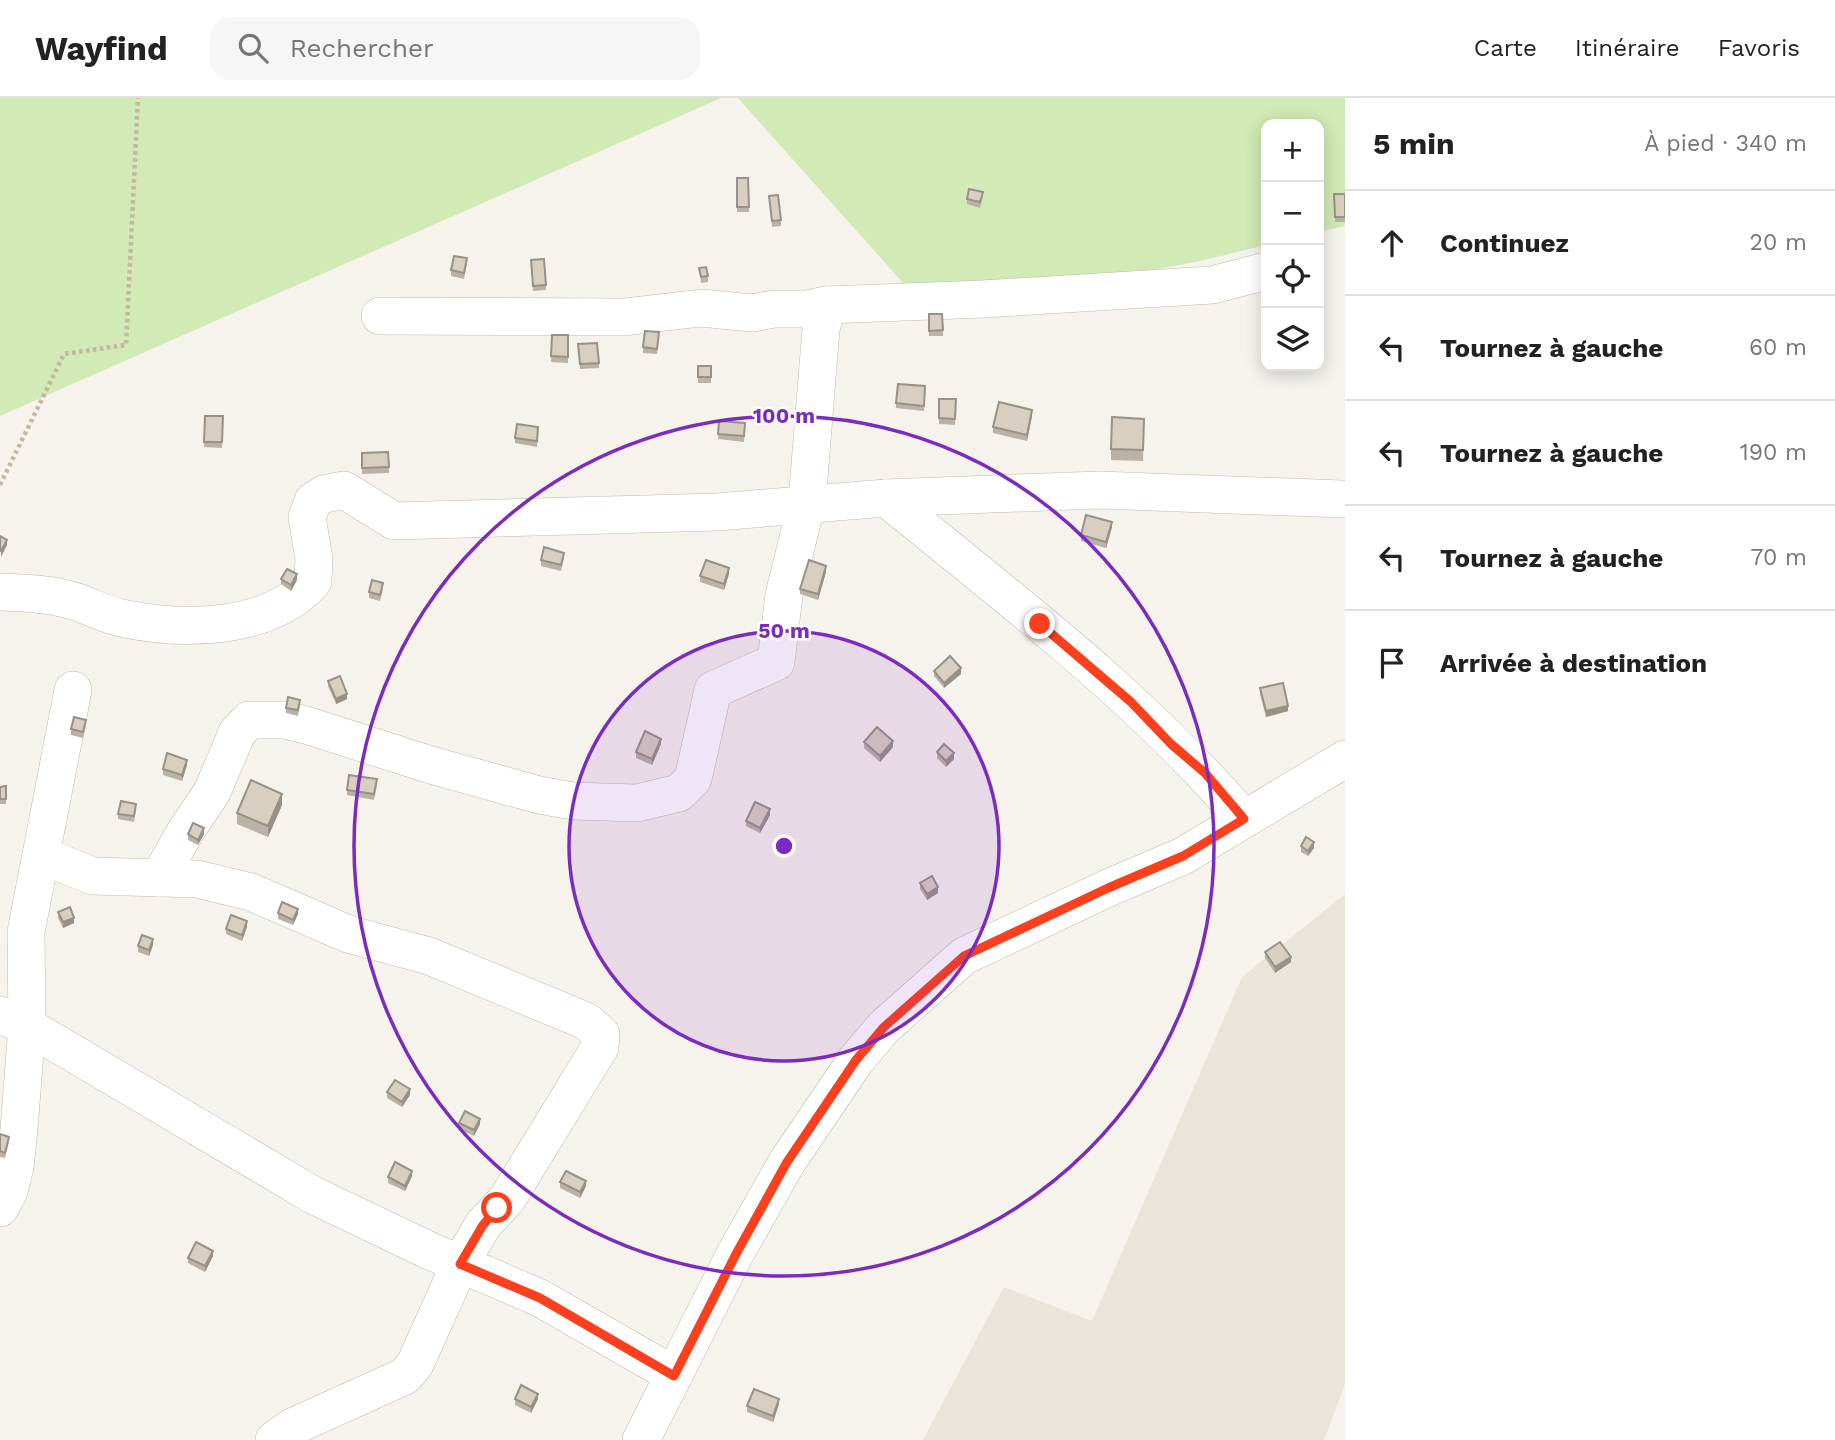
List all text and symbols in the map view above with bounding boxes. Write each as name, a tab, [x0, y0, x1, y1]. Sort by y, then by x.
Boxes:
search box	[210, 17, 700, 80]
text: Wayfind	[35, 29, 168, 68]
icon: search	[234, 29, 272, 67]
text: Rechercher	[290, 33, 434, 63]
text: Carte	[1474, 34, 1537, 62]
text: Itinéraire	[1575, 34, 1680, 62]
text: Favoris	[1718, 34, 1800, 62]
map controls	[1261, 119, 1324, 371]
button: +	[1261, 119, 1324, 182]
text: 5 min	[1373, 126, 1455, 161]
text: À pied · 340 m	[1644, 130, 1807, 157]
button: −	[1261, 182, 1324, 245]
icon: ahead	[1373, 224, 1411, 262]
text: Continuez	[1440, 228, 1569, 258]
text: 20 m	[1750, 229, 1807, 256]
button: locate	[1261, 245, 1324, 308]
button: layers	[1261, 308, 1324, 371]
icon: left	[1373, 329, 1411, 367]
text: Tournez à gauche	[1440, 333, 1663, 363]
text: 60 m	[1749, 334, 1807, 361]
text: 100 m	[753, 403, 815, 428]
icon: left	[1373, 434, 1411, 472]
text: Tournez à gauche	[1440, 438, 1663, 468]
text: 190 m	[1740, 439, 1807, 466]
icon: left	[1373, 539, 1411, 577]
text: Tournez à gauche	[1440, 543, 1663, 573]
text: 70 m	[1750, 544, 1807, 571]
route end	[1024, 608, 1055, 639]
text: 50 m	[758, 618, 810, 643]
icon: arrive	[1373, 644, 1411, 682]
text: Arrivée à destination	[1440, 648, 1707, 678]
centre of rings	[772, 834, 796, 858]
route start	[481, 1192, 512, 1223]

